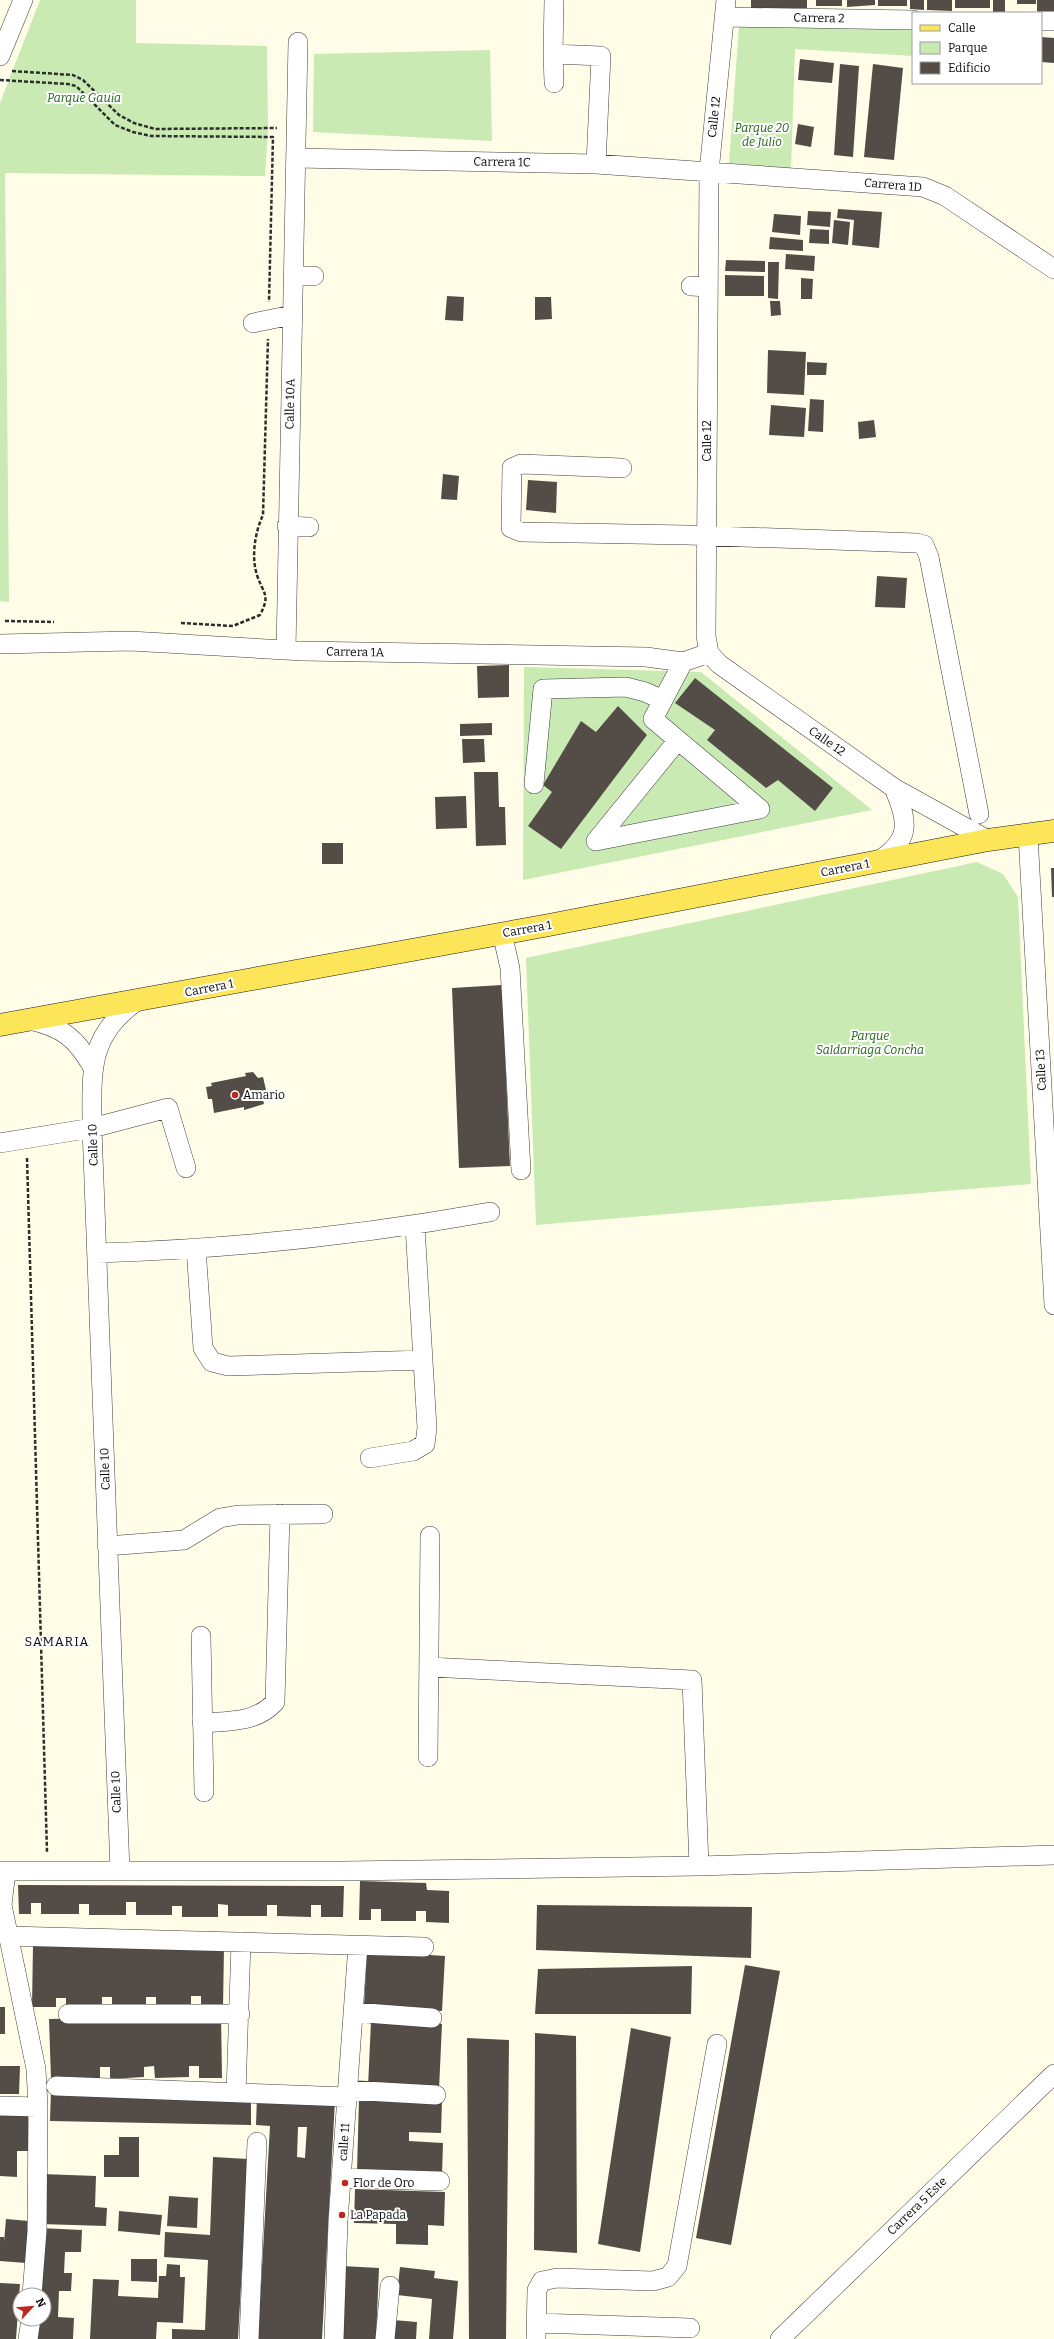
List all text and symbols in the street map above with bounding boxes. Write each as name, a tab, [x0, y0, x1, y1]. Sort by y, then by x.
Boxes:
street label: Carrera 2	[793, 11, 845, 25]
legend	[912, 12, 1042, 84]
text: Calle	[948, 21, 976, 35]
text: Parque	[948, 41, 987, 55]
text: Edificio	[948, 61, 990, 75]
park label: Parque Gauia	[47, 91, 121, 105]
street label: Calle 12	[705, 96, 723, 138]
park label: Parque 20 de Julio	[735, 121, 790, 149]
street label: Carrera 1C	[473, 155, 531, 170]
street label: Carrera 1D	[863, 175, 923, 195]
street label: Calle 10A	[283, 378, 297, 430]
street label: Calle 12	[700, 420, 714, 462]
street label: Carrera 1A	[326, 644, 385, 660]
street label: Calle 12	[806, 723, 848, 759]
street label: Carrera 1	[819, 856, 871, 880]
street label: Carrera 1	[501, 918, 553, 940]
street label: Carrera 1	[183, 976, 235, 1000]
park label: Parque Saldarriaga Concha	[816, 1029, 924, 1057]
street label: Calle 13	[1033, 1049, 1049, 1091]
place label: Amario	[243, 1088, 285, 1102]
marker: Amario	[230, 1090, 240, 1100]
street label: Calle 10	[85, 1124, 101, 1166]
street label: Calle 10	[97, 1448, 113, 1490]
district label: SAMARIA	[24, 1634, 90, 1649]
street label: Calle 10	[108, 1771, 124, 1813]
street label: calle 11	[336, 2122, 352, 2162]
street label: Carrera 5 Este	[884, 2174, 950, 2238]
place label: Flor de Oro	[353, 2176, 414, 2190]
marker: Flor de Oro	[340, 2178, 350, 2188]
place label: La Papada	[350, 2208, 407, 2222]
marker: La Papada	[337, 2210, 347, 2220]
north arrow	[12, 2287, 52, 2327]
text: N	[33, 2296, 48, 2310]

